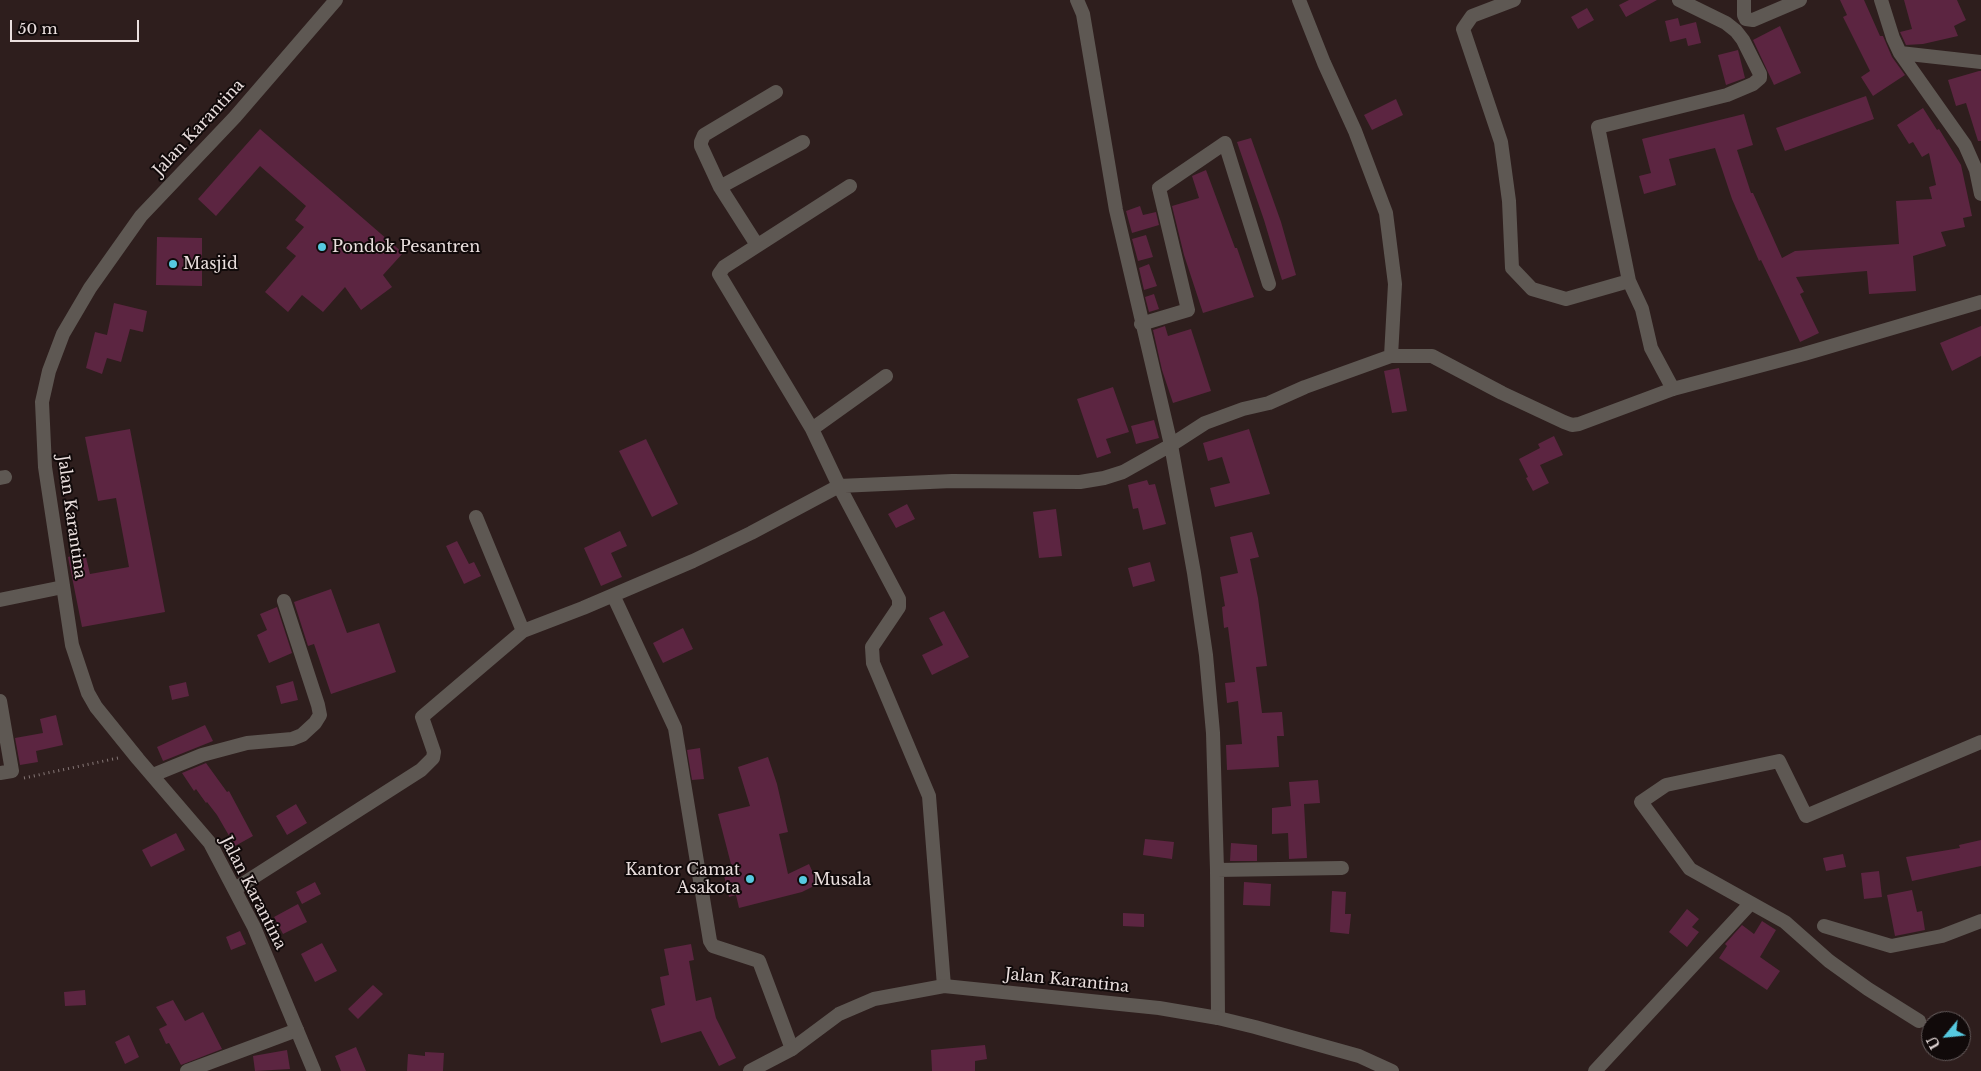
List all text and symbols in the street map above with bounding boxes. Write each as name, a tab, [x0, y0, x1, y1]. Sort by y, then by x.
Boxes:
scale bar	[12, 10, 141, 42]
text: 50 m	[18, 19, 58, 38]
street label: Jalan Karantina	[150, 76, 248, 180]
place label: Pondok Pesantren	[332, 237, 480, 257]
marker: Pondok Pesantren	[316, 241, 328, 253]
place label: Masjid	[183, 254, 238, 274]
marker: Masjid	[167, 258, 179, 270]
street label: Jalan Karantina	[53, 454, 89, 580]
street label: Jalan Karantina	[216, 833, 290, 953]
place label: Kantor Camat Asakota	[625, 860, 740, 898]
place label: Musala	[813, 870, 871, 890]
marker: Kantor Camat Asakota	[744, 873, 756, 885]
marker: Musala	[797, 874, 809, 886]
street label: Jalan Karantina	[1004, 965, 1130, 997]
north arrow	[1921, 1011, 1971, 1061]
text: U	[1923, 1033, 1944, 1052]

